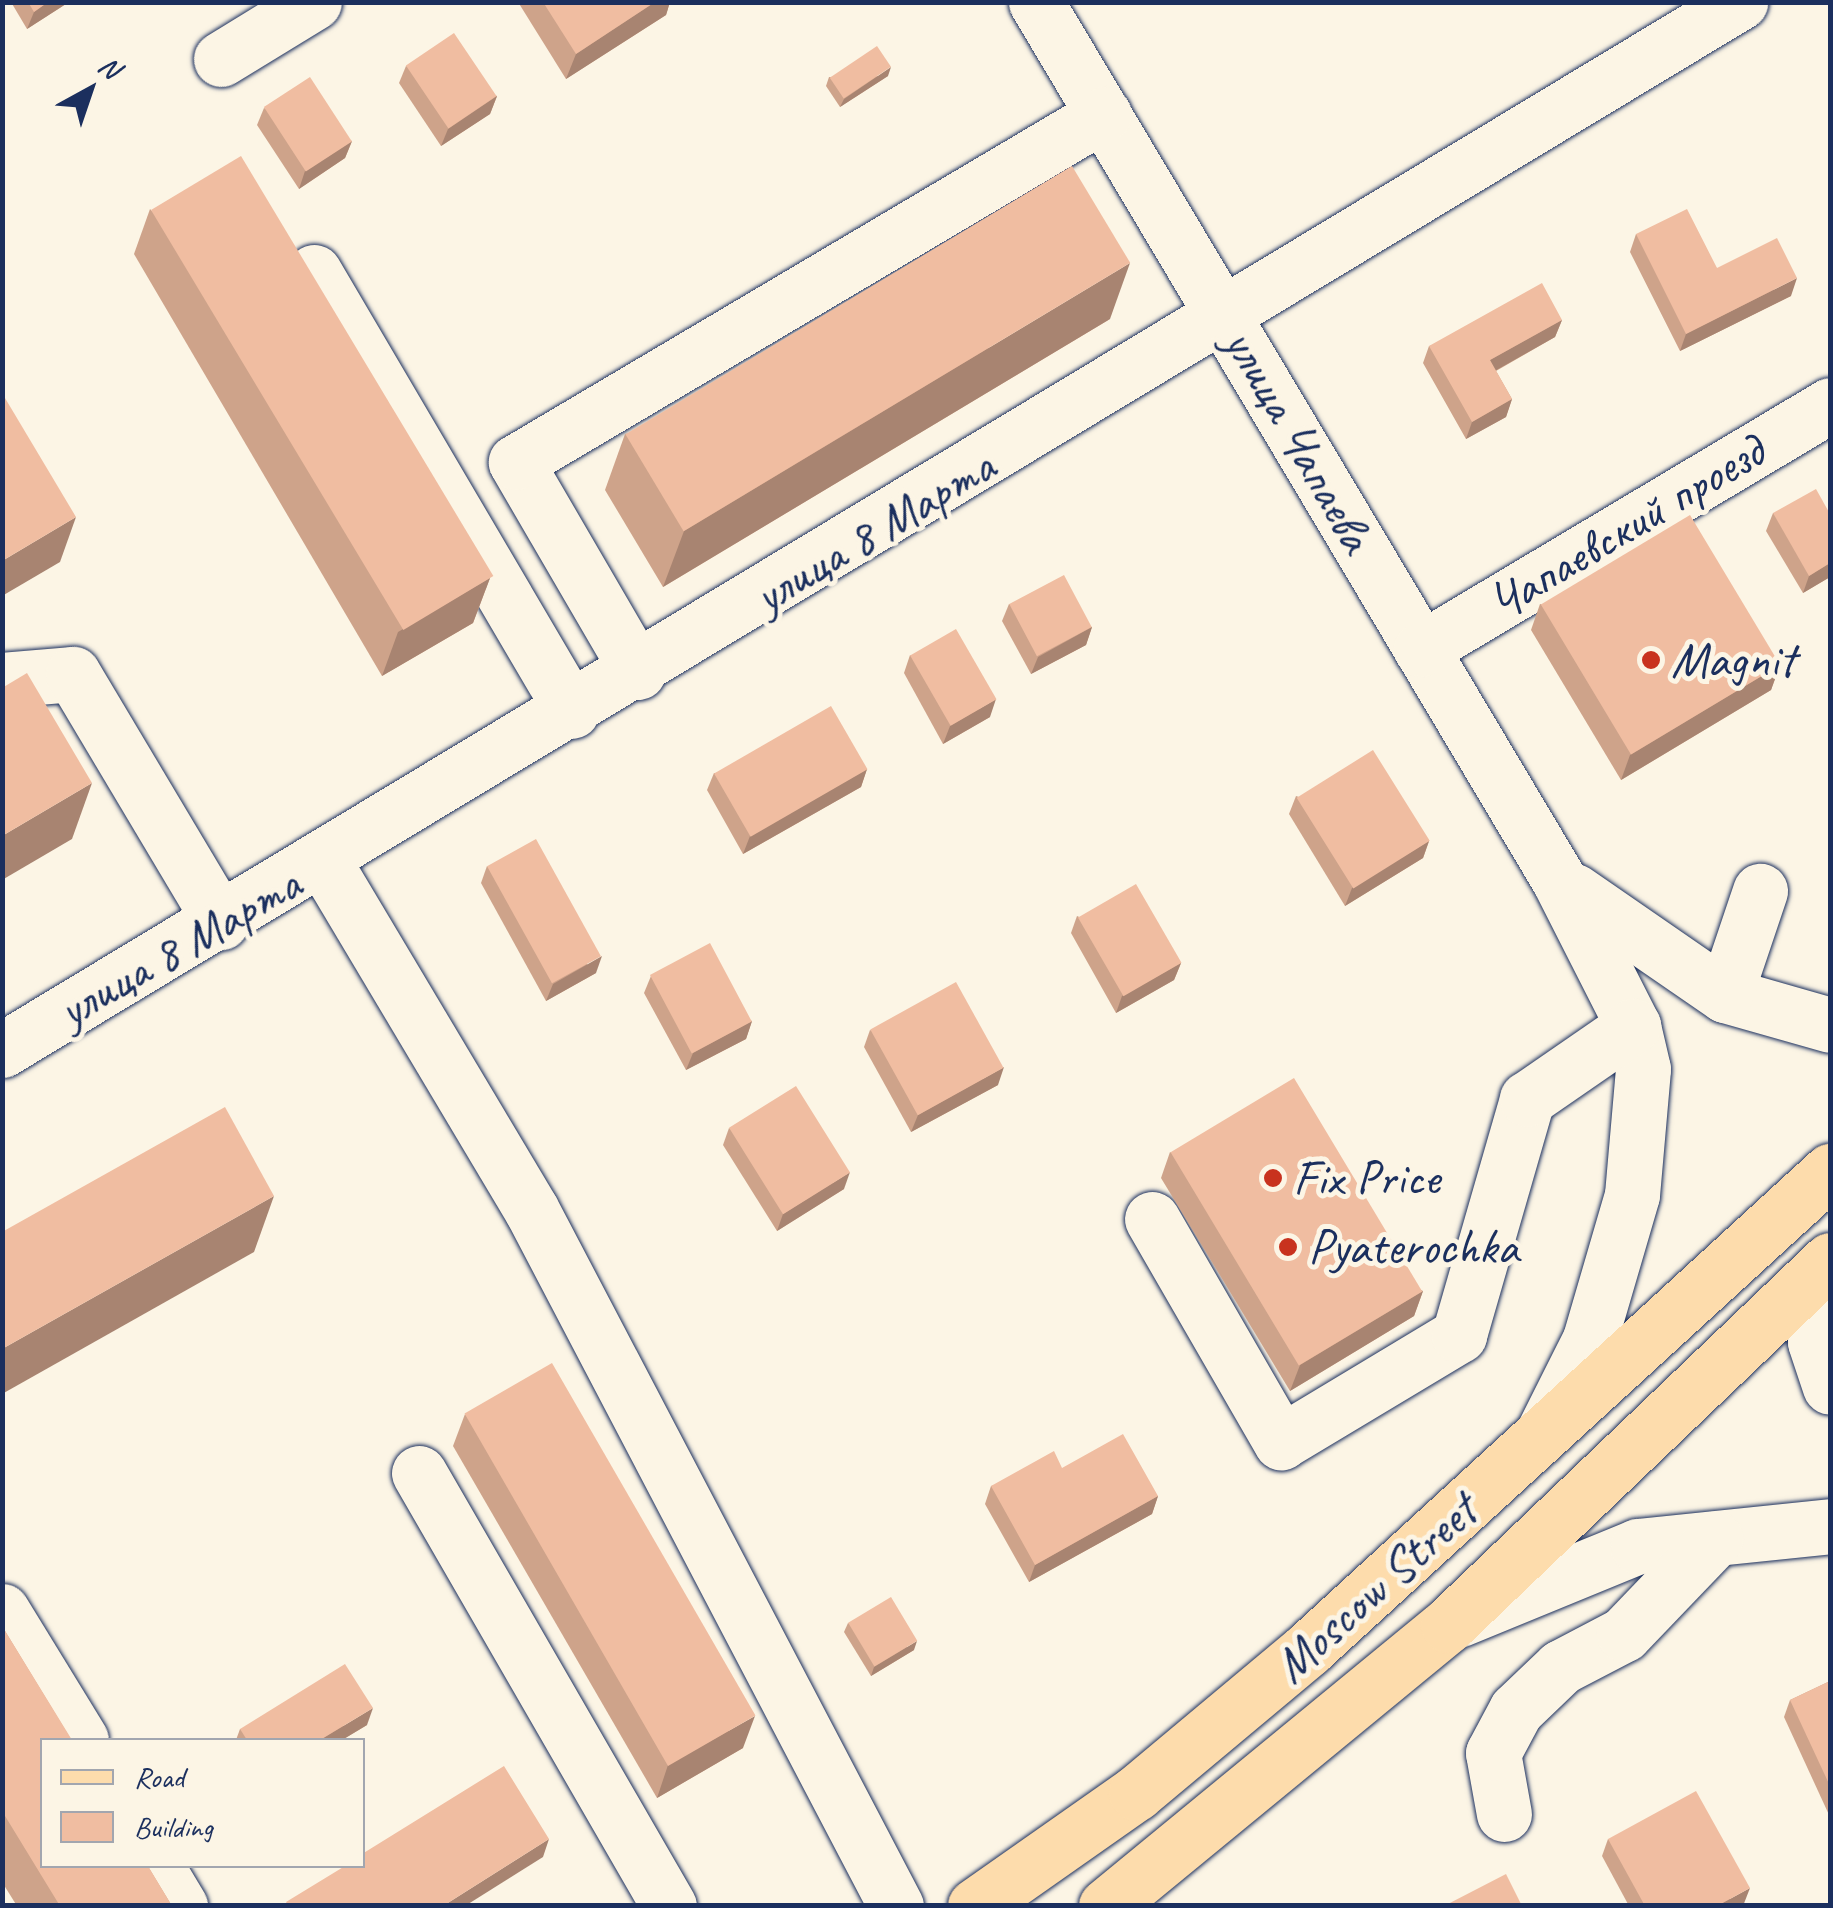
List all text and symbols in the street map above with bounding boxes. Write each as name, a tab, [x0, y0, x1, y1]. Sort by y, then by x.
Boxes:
north arrow	[40, 40, 140, 140]
text: N	[92, 48, 127, 86]
street label: улица Чапаева	[1211, 318, 1387, 562]
street label: Чапаевский проезд	[1477, 421, 1775, 633]
street label: улица 8 Марта	[743, 436, 1005, 626]
place label: Magnit	[1671, 630, 1795, 690]
marker: Magnit	[1640, 649, 1662, 671]
street label: улица 8 Марта	[47, 853, 311, 1041]
place label: Fix Price	[1293, 1148, 1439, 1208]
marker: Fix Price	[1262, 1167, 1284, 1189]
place label: Pyaterochka	[1308, 1217, 1519, 1277]
marker: Pyaterochka	[1277, 1236, 1299, 1258]
street label: Moscow Street	[1261, 1481, 1489, 1695]
legend	[40, 1738, 365, 1868]
text: Road	[134, 1758, 184, 1796]
text: Building	[134, 1808, 213, 1846]

